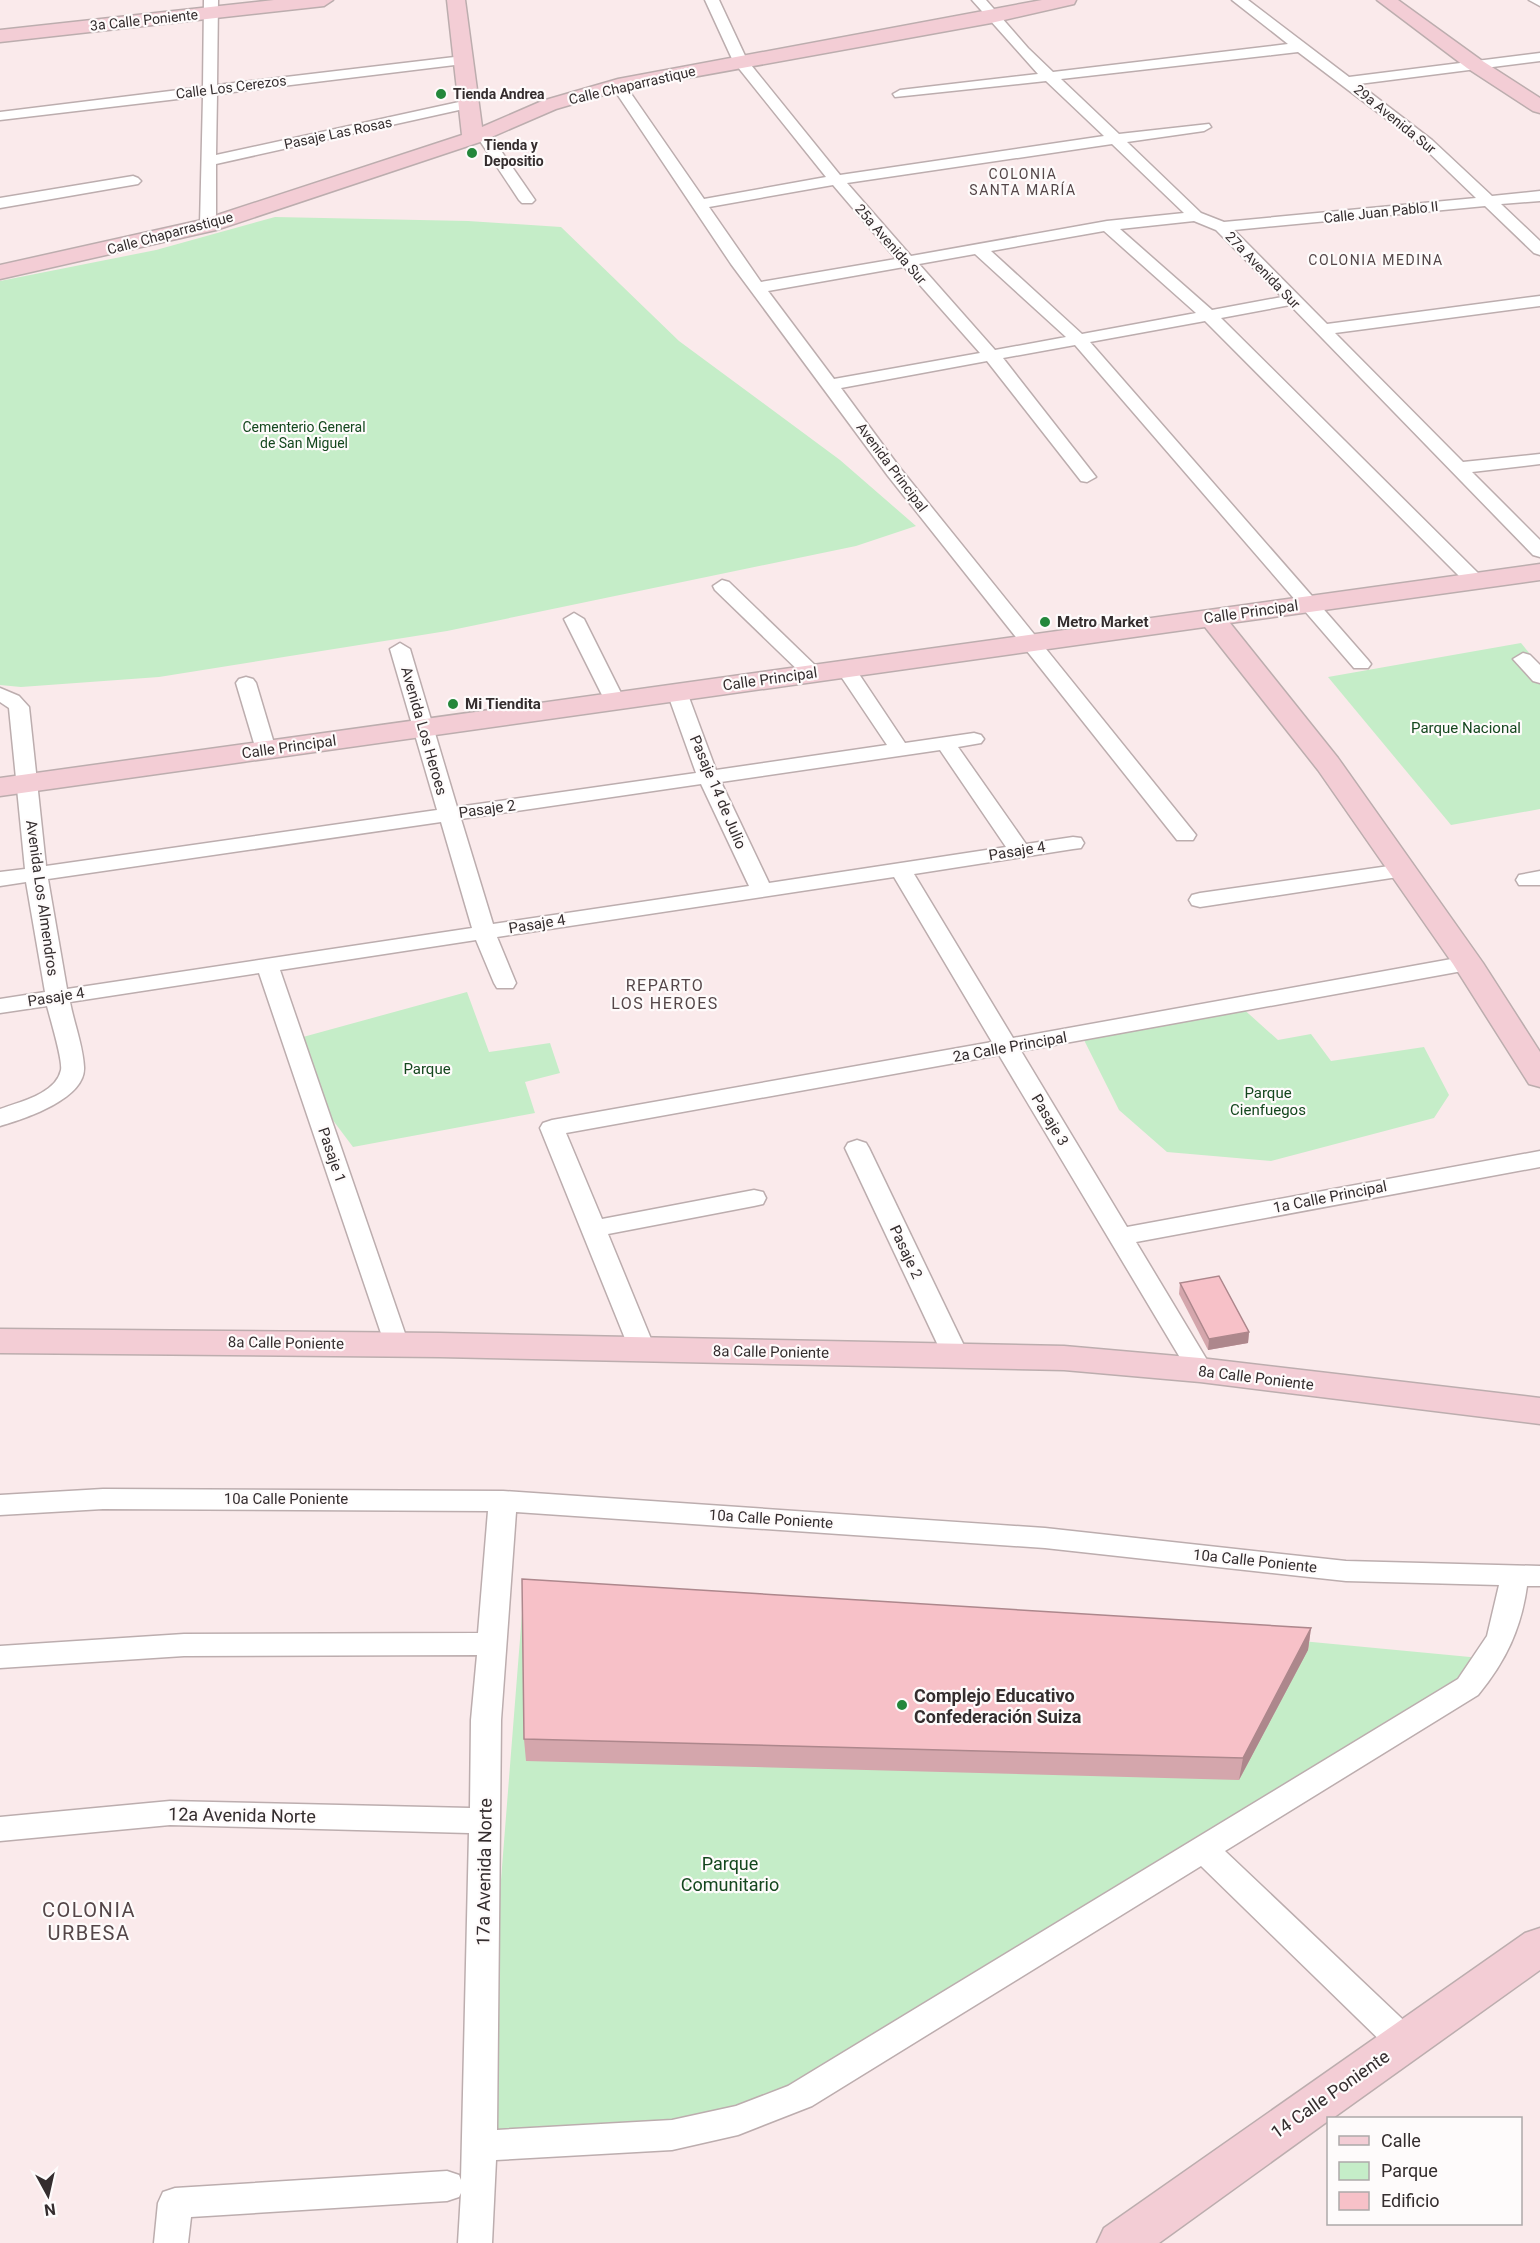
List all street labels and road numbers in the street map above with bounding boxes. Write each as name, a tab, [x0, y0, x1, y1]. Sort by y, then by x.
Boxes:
street label: 3a Calle Poniente	[89, 6, 199, 34]
street label: Calle Chaparrastique	[567, 63, 697, 107]
street label: Calle Los Cerezos	[175, 72, 287, 102]
street label: 29a Avenida Sur	[1351, 81, 1439, 157]
street label: Pasaje Las Rosas	[283, 114, 393, 152]
street label: Calle Juan Pablo II	[1323, 198, 1439, 226]
street label: 25a Avenida Sur	[852, 201, 930, 287]
street label: Calle Chaparrastique	[105, 209, 235, 257]
street label: 27a Avenida Sur	[1222, 228, 1304, 312]
street label: Avenida Principal	[853, 419, 931, 515]
street label: Calle Principal	[1203, 596, 1299, 628]
street label: Calle Principal	[722, 663, 818, 695]
street label: Avenida Los Heroes	[397, 665, 451, 797]
street label: Calle Principal	[241, 731, 337, 763]
street label: Pasaje 14 de Julio	[686, 732, 750, 852]
street label: Pasaje 2	[457, 796, 517, 822]
street label: Avenida Los Almendros	[22, 819, 62, 977]
street label: Pasaje 4	[987, 838, 1047, 864]
street label: Pasaje 4	[507, 911, 567, 937]
street label: Pasaje 4	[26, 984, 86, 1010]
street label: 2a Calle Principal	[952, 1028, 1068, 1066]
street label: Pasaje 3	[1028, 1091, 1072, 1149]
street label: Pasaje 1	[314, 1125, 350, 1185]
street label: 1a Calle Principal	[1272, 1177, 1388, 1217]
street label: Pasaje 2	[886, 1222, 926, 1282]
street label: 8a Calle Poniente	[228, 1333, 344, 1353]
street label: 8a Calle Poniente	[713, 1342, 829, 1362]
street label: 8a Calle Poniente	[1197, 1362, 1315, 1394]
street label: 10a Calle Poniente	[224, 1490, 348, 1508]
street label: 10a Calle Poniente	[708, 1506, 834, 1532]
street label: 10a Calle Poniente	[1192, 1546, 1318, 1576]
street label: 17a Avenida Norte	[472, 1798, 496, 1946]
street label: 12a Avenida Norte	[168, 1803, 316, 1827]
street label: 14 Calle Poniente	[1267, 2045, 1393, 2143]

